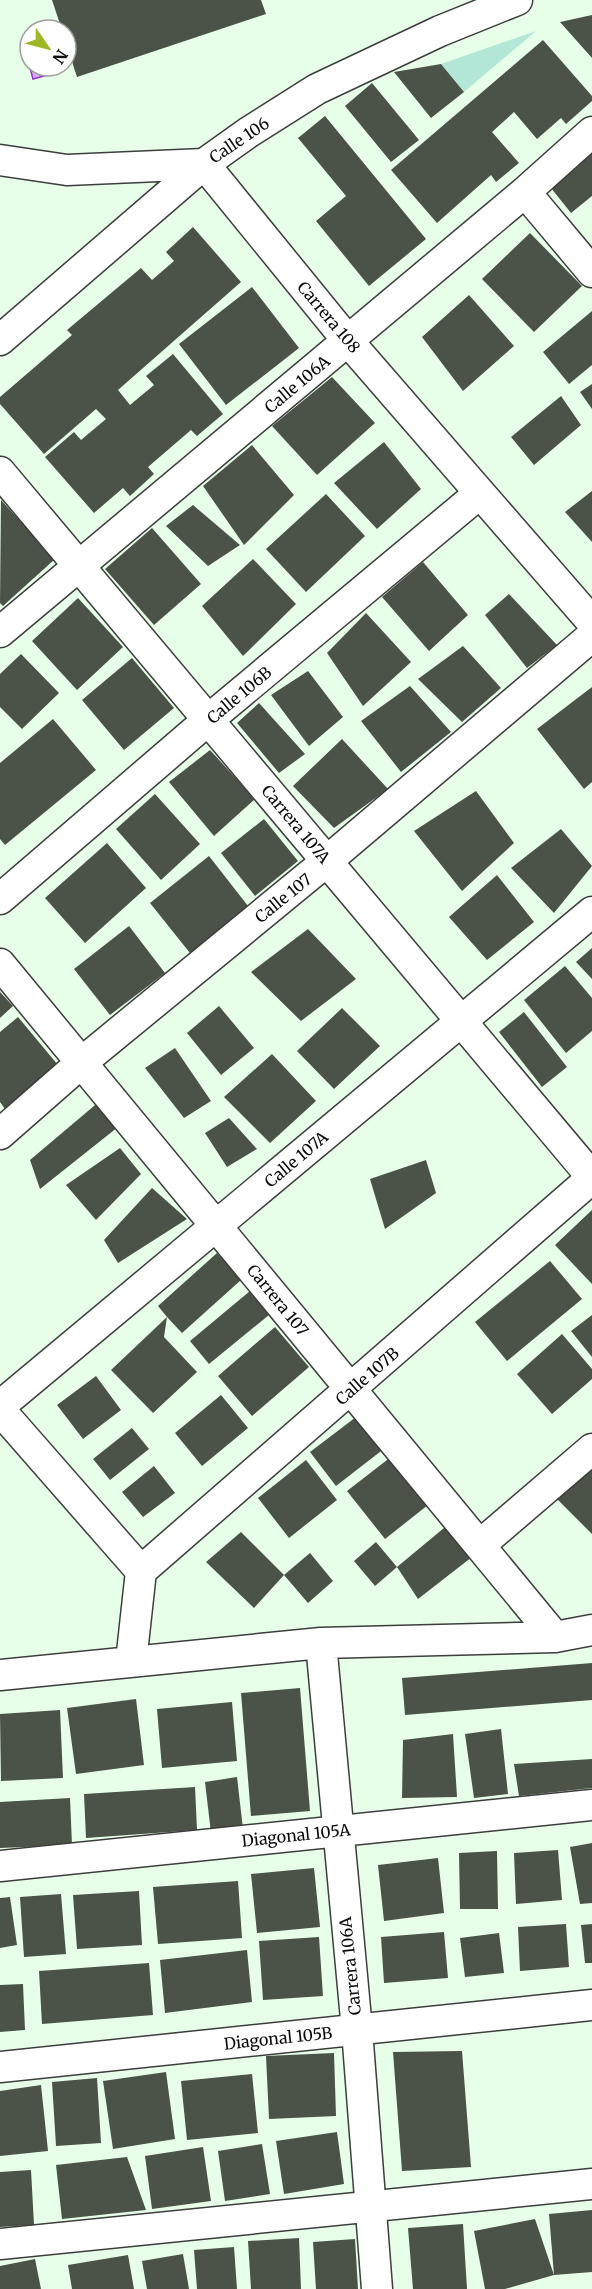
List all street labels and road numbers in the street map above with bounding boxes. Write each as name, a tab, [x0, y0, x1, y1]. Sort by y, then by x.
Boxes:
street label: Calle 106	[205, 113, 273, 167]
street label: Carrera 108	[293, 277, 365, 357]
street label: Calle 106A	[260, 350, 334, 417]
street label: Calle 106B	[203, 662, 276, 728]
street label: Carrera 107A	[257, 781, 335, 868]
street label: Calle 107	[251, 869, 315, 927]
street label: Calle 107A	[260, 1126, 332, 1191]
street label: Carrera 107	[243, 1260, 313, 1340]
street label: Calle 107B	[331, 1343, 403, 1409]
street label: Diagonal 105A	[241, 1819, 352, 1851]
street label: Carrera 106A	[335, 1915, 365, 2016]
street label: Diagonal 105B	[223, 2022, 333, 2054]

